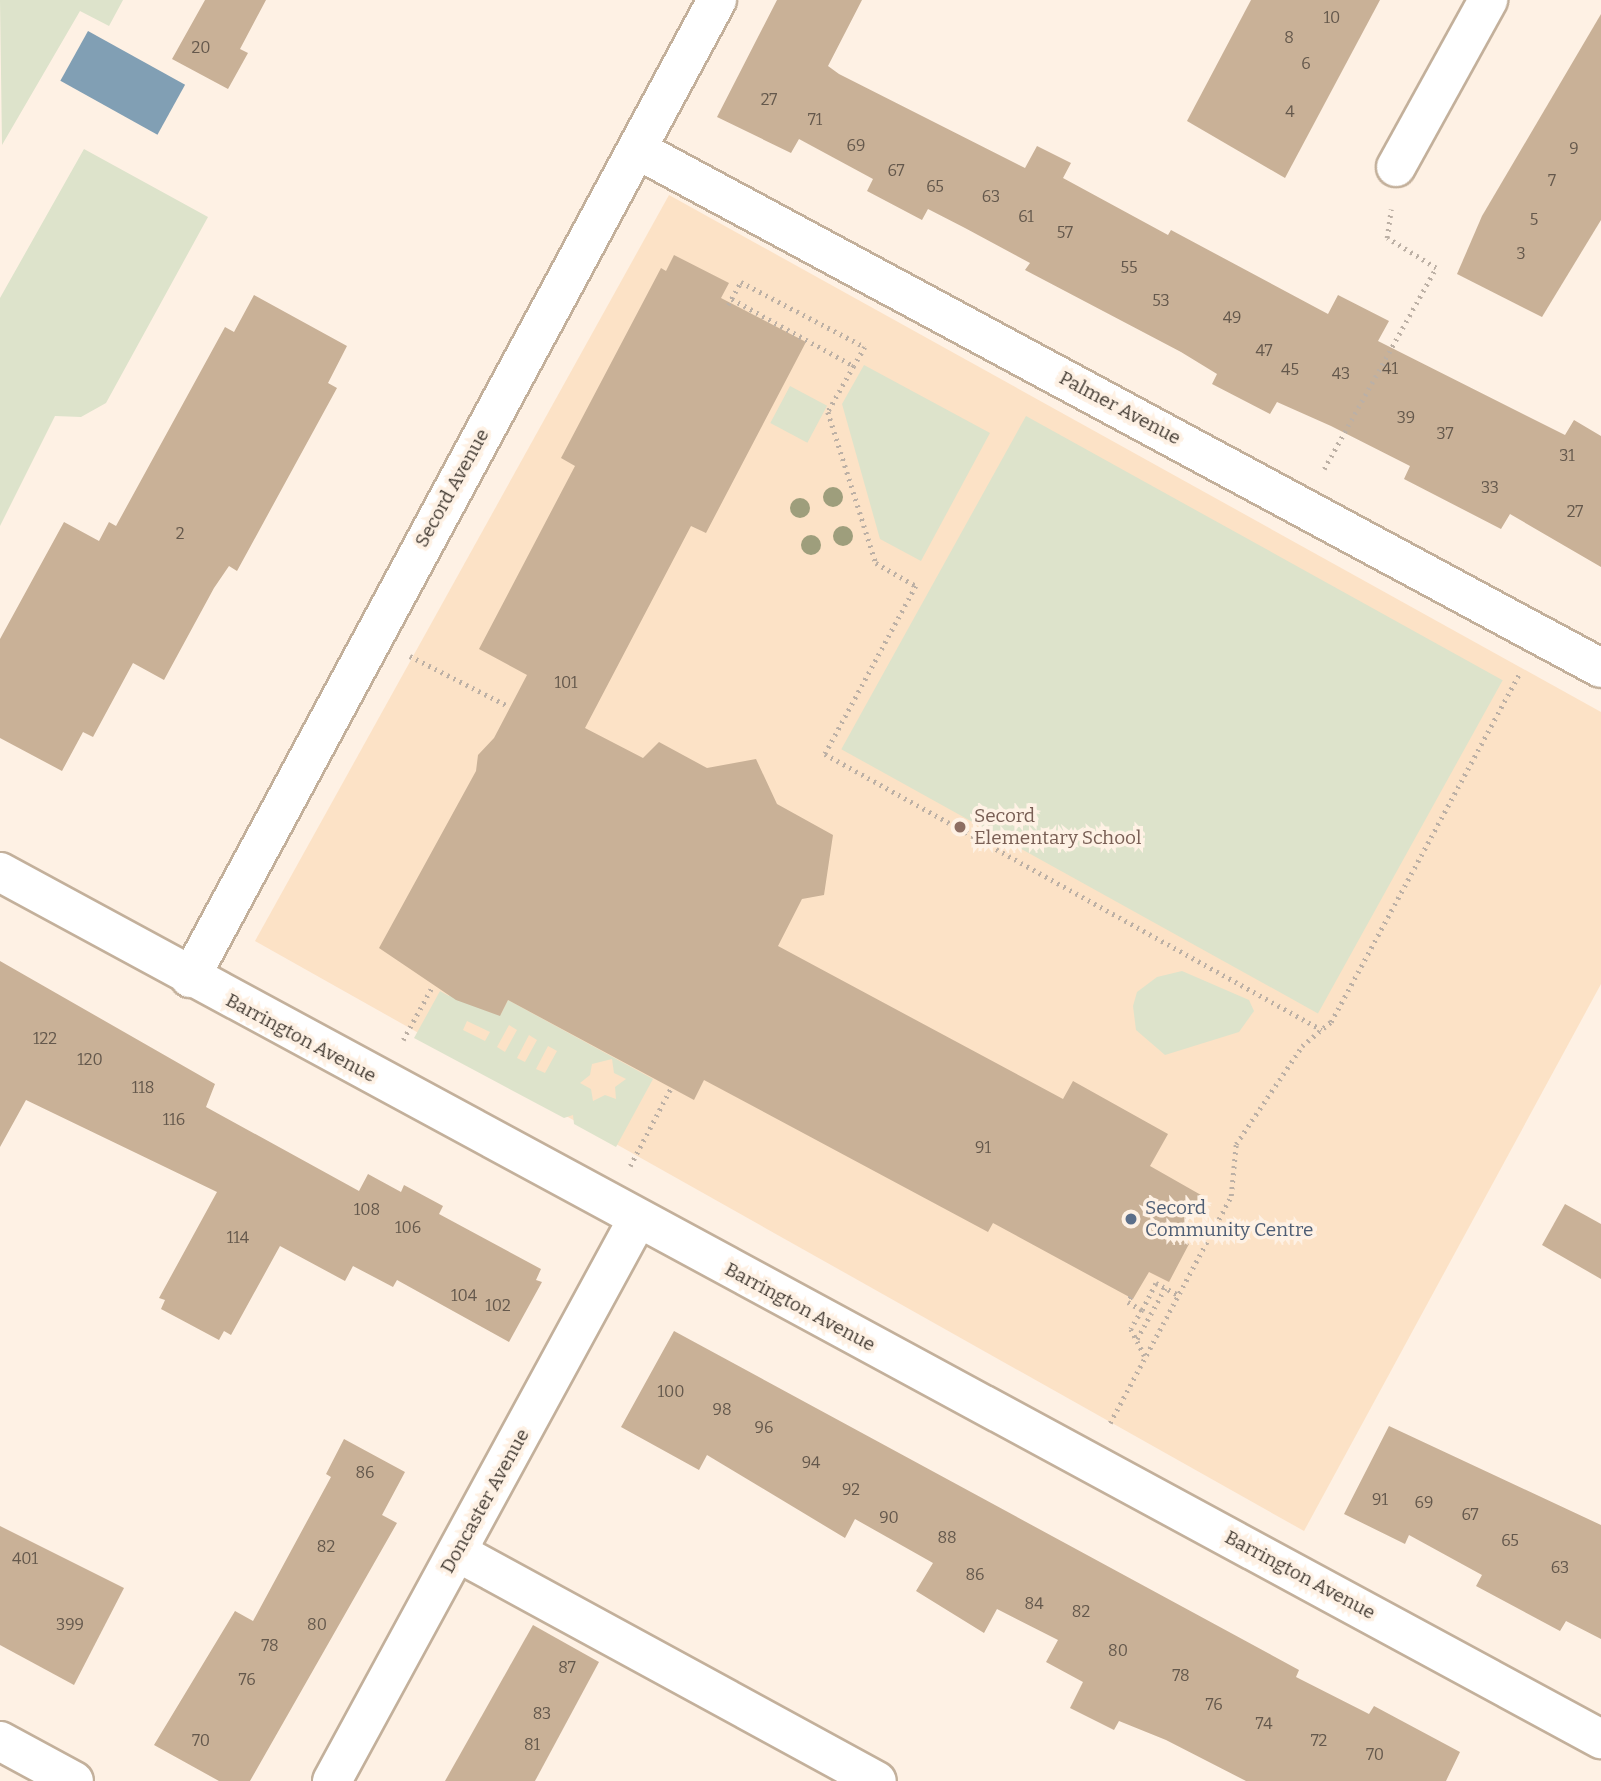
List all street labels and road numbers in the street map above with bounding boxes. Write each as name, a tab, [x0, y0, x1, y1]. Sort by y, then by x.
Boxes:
street label: Palmer Avenue	[1055, 366, 1185, 450]
street label: Secord Avenue	[410, 425, 494, 551]
street label: Barrington Avenue	[222, 989, 380, 1087]
street label: Barrington Avenue	[721, 1258, 879, 1356]
street label: Doncaster Avenue	[436, 1425, 534, 1577]
street label: Barrington Avenue	[1221, 1526, 1379, 1624]

